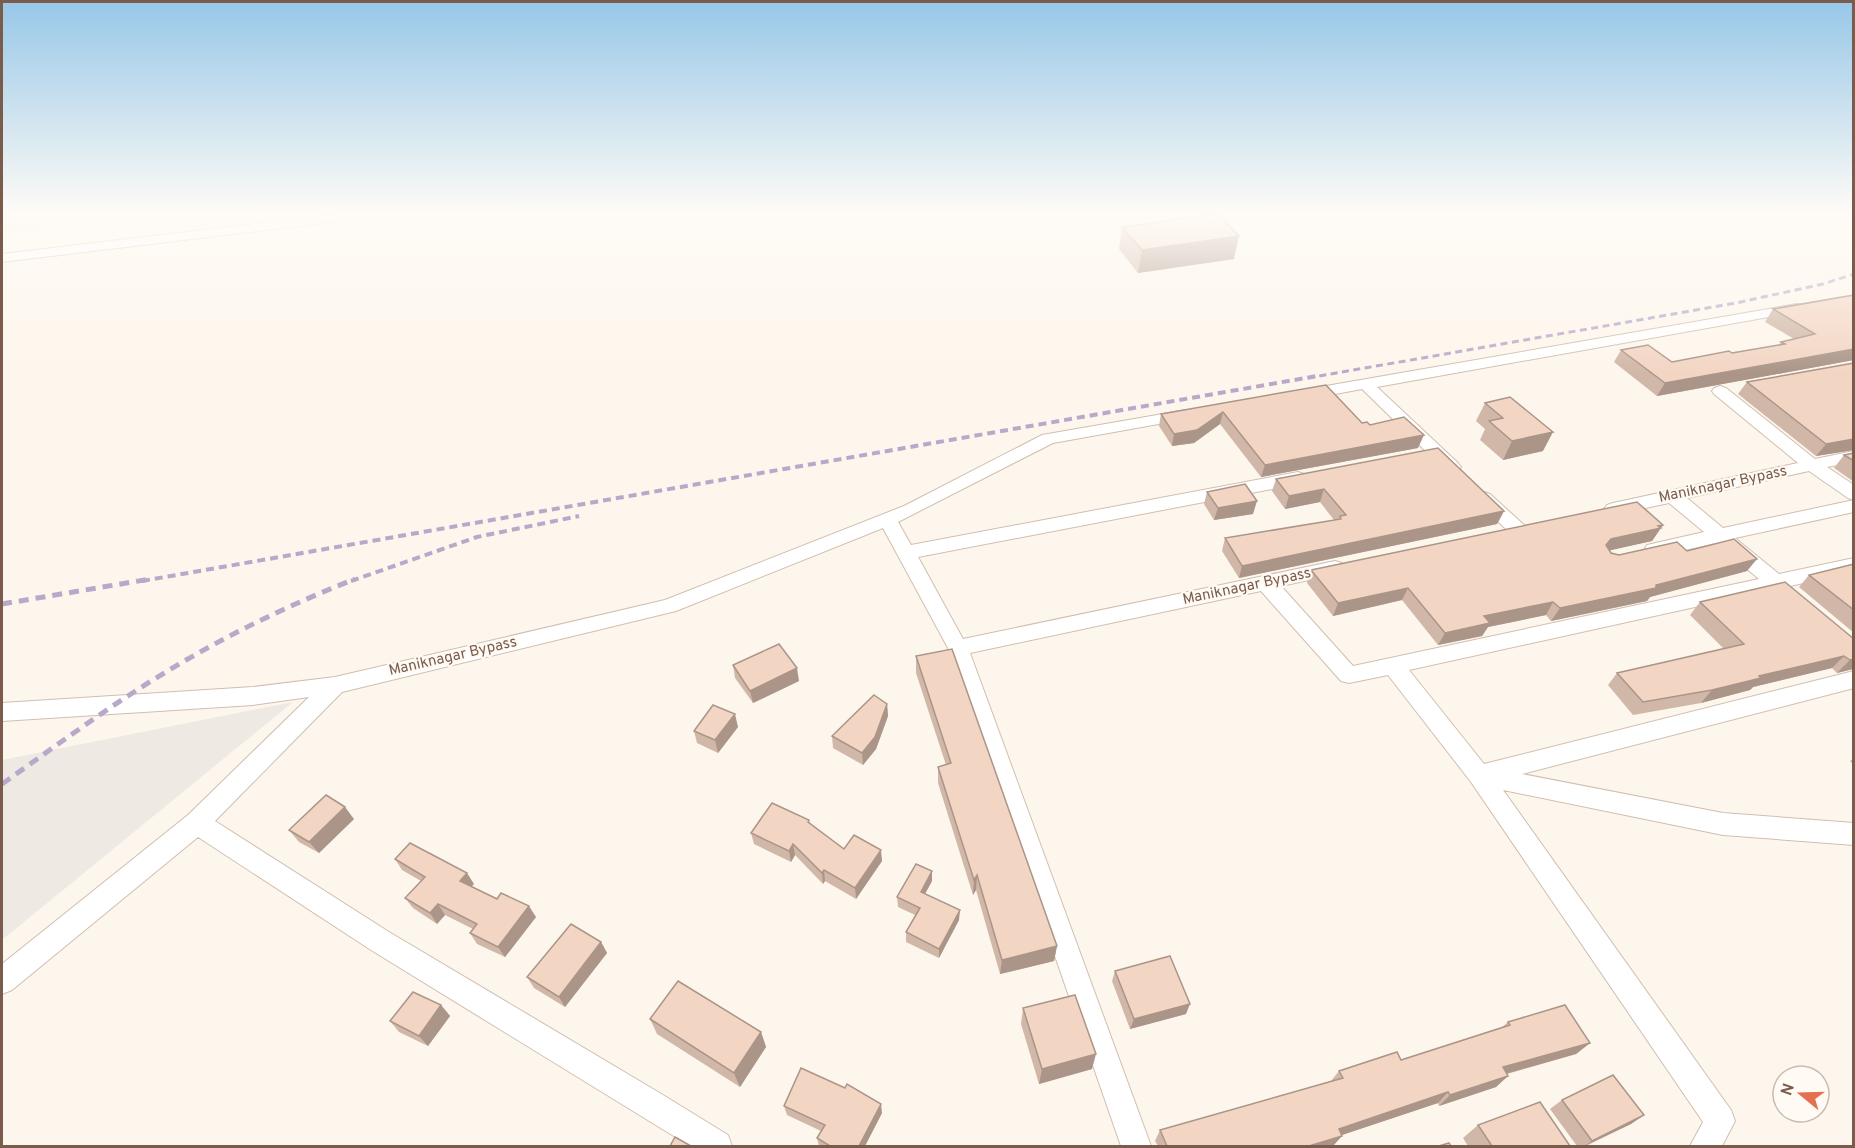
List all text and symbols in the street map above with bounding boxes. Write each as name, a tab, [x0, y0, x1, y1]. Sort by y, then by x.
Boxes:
street label: Maniknagar Bypass	[1657, 462, 1789, 508]
street label: Maniknagar Bypass	[1181, 564, 1313, 610]
street label: Maniknagar Bypass	[387, 633, 519, 681]
north arrow	[1771, 1064, 1831, 1124]
text: N	[1777, 1081, 1800, 1098]

